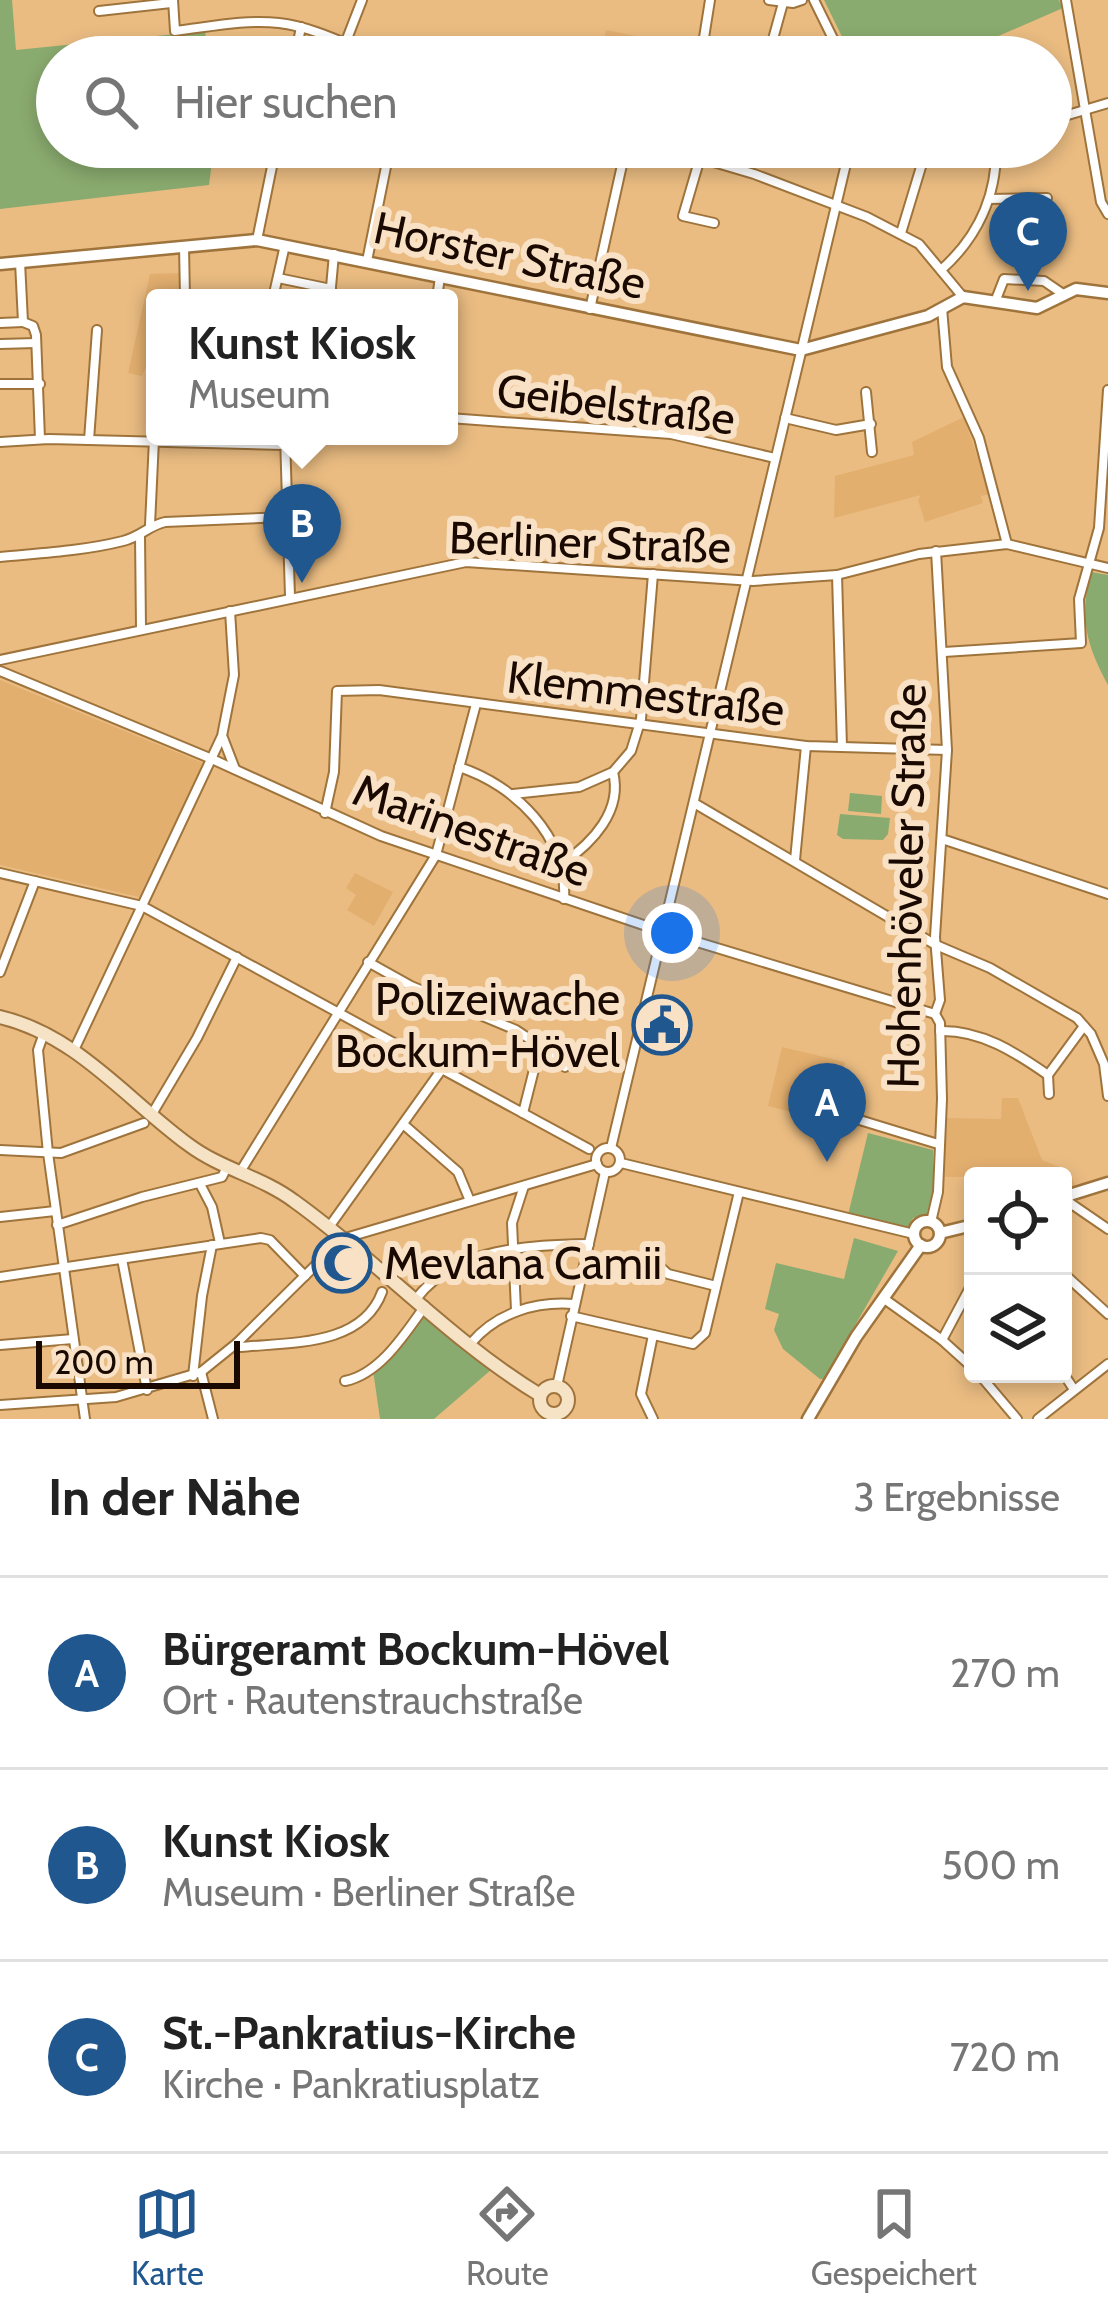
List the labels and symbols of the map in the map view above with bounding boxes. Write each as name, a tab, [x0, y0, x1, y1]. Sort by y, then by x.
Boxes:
pin: C	[989, 192, 1067, 291]
street label: Horster Straße	[369, 200, 651, 310]
street label: Geibelstraße	[494, 363, 738, 445]
pin: B	[263, 484, 341, 583]
street label: Berliner Straße	[448, 510, 732, 574]
street label: Klemmestraße	[504, 649, 788, 737]
street label: Hohenhöveler Straße	[875, 683, 937, 1089]
street label: Marinestraße	[346, 762, 598, 898]
your location	[642, 903, 702, 963]
place label: Polizeiwache Bockum-Hövel	[335, 972, 620, 1078]
public building icon: Polizeiwache Bockum-Hövel	[631, 994, 693, 1056]
pin: A	[788, 1063, 866, 1162]
mosque icon: Mevlana Camii	[311, 1232, 373, 1294]
place label: Mevlana Camii	[384, 1236, 662, 1290]
scale bar	[36, 1335, 240, 1388]

